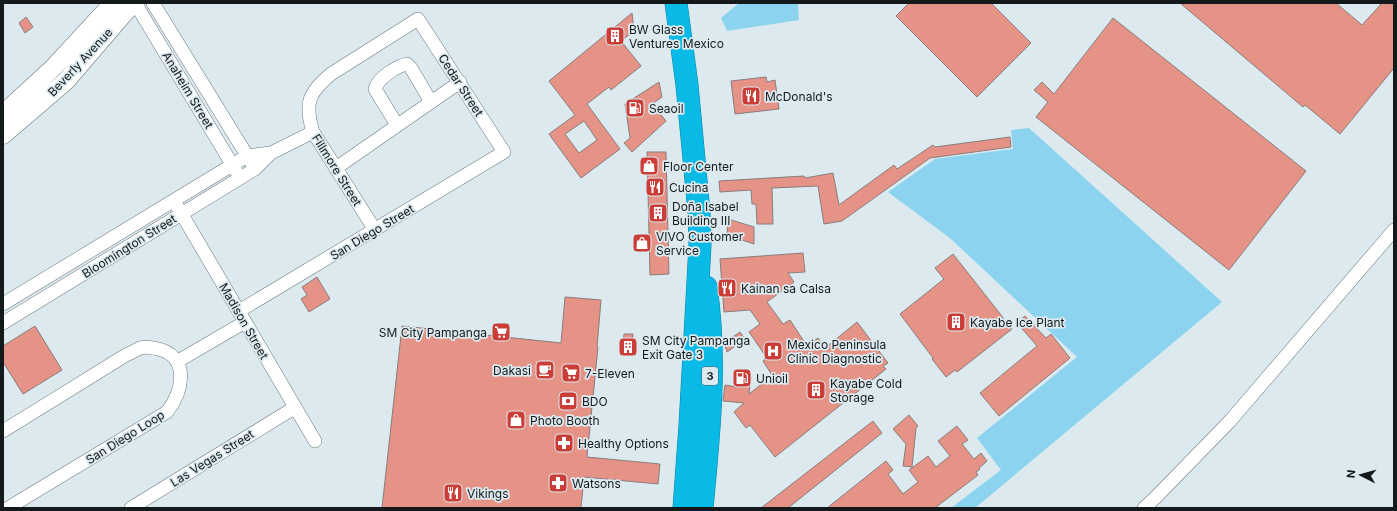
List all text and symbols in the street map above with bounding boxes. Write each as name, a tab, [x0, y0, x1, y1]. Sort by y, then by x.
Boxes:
place label: BW Glass Ventures Mexico	[629, 22, 724, 51]
street label: Beverly Avenue	[44, 25, 116, 99]
building icon: BW Glass Ventures Mexico	[604, 25, 626, 47]
street label: Anaheim Street	[159, 49, 217, 131]
street label: Cedar Street	[435, 51, 487, 119]
restaurant icon: McDonald's	[740, 85, 762, 107]
place label: McDonald's	[765, 89, 833, 104]
fuel station icon: Seaoil	[624, 97, 646, 119]
place label: Seaoil	[649, 101, 684, 116]
street label: Fillmore Street	[309, 131, 365, 209]
shop icon: Floor Center	[638, 155, 660, 177]
place label: Floor Center	[663, 159, 734, 174]
restaurant icon: Cucina	[644, 176, 666, 198]
place label: Cucina	[669, 180, 708, 195]
place label: Doña Isabel Building III	[672, 199, 739, 228]
street label: San Diego Street	[327, 201, 417, 263]
building icon: Doña Isabel Building III	[647, 202, 669, 224]
street label: Bloomington Street	[79, 211, 179, 281]
place label: VIVO Customer Service	[656, 229, 744, 258]
shop icon: VIVO Customer Service	[631, 232, 653, 254]
restaurant icon: Kainan sa Calsa	[716, 277, 738, 299]
street label: Madison Street	[216, 280, 272, 362]
place label: Kainan sa Calsa	[741, 281, 831, 296]
building icon: Kayabe Ice Plant	[945, 311, 967, 333]
place label: Kayabe Ice Plant	[970, 315, 1065, 330]
supermarket icon: SM City Pampanga	[490, 321, 512, 343]
place label: SM City Pampanga	[379, 325, 487, 340]
place label: SM City Pampanga Exit Gate 3	[642, 333, 750, 362]
building icon: SM City Pampanga Exit Gate 3	[617, 336, 639, 358]
place label: Mexico Peninsula Clinic Diagnostic	[787, 337, 886, 366]
hospital icon: Mexico Peninsula Clinic Diagnostic	[762, 340, 784, 362]
cafe icon: Dakasi	[534, 359, 556, 381]
supermarket icon: 7-Eleven	[560, 362, 582, 384]
place label: Dakasi	[493, 363, 531, 378]
place label: 7-Eleven	[585, 366, 635, 381]
road number: 3	[702, 367, 718, 385]
fuel station icon: Unioil	[731, 367, 753, 389]
place label: Unioil	[756, 371, 788, 386]
place label: Kayabe Cold Storage	[830, 376, 902, 405]
building icon: Kayabe Cold Storage	[805, 379, 827, 401]
bank icon: BDO	[557, 390, 579, 412]
place label: BDO	[582, 394, 608, 409]
street label: San Diego Loop	[83, 407, 167, 467]
shop icon: Photo Booth	[505, 409, 527, 431]
place label: Photo Booth	[530, 413, 600, 428]
street label: Las Vegas Street	[167, 426, 257, 490]
pharmacy icon: Healthy Options	[553, 432, 575, 454]
place label: Healthy Options	[578, 436, 669, 451]
north arrow	[1341, 455, 1381, 495]
text: N	[1344, 469, 1358, 479]
pharmacy icon: Watsons	[547, 472, 569, 494]
place label: Watsons	[572, 476, 621, 491]
restaurant icon: Vikings	[442, 482, 464, 504]
place label: Vikings	[467, 486, 508, 501]

